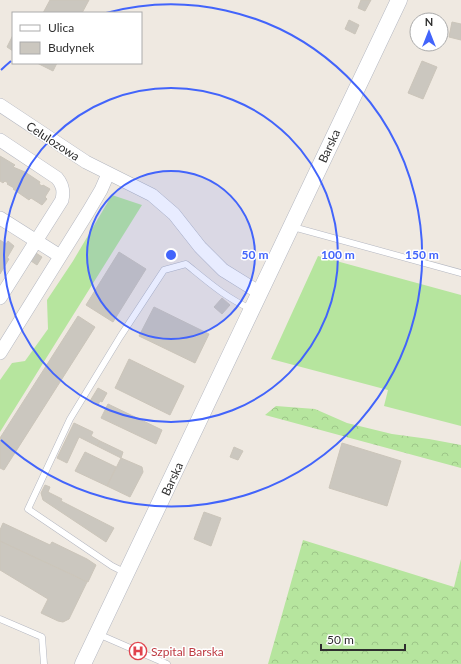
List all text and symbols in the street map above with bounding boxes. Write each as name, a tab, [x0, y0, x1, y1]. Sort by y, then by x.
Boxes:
legend	[12, 12, 142, 64]
north arrow	[409, 12, 449, 52]
text: N	[425, 15, 433, 28]
text: Ulica	[48, 20, 74, 35]
text: Budynek	[48, 40, 95, 55]
street label: Celulozowa	[23, 118, 83, 164]
street label: Barska	[315, 127, 343, 165]
text: 50 m	[242, 247, 268, 262]
text: 100 m	[321, 247, 355, 262]
text: 150 m	[405, 247, 439, 262]
centre of rings	[164, 248, 178, 262]
street label: Barska	[158, 460, 186, 498]
scale bar	[321, 626, 405, 652]
text: 50 m	[327, 632, 354, 647]
hospital icon: Szpital Barska	[128, 641, 148, 661]
place label: Szpital Barska	[151, 644, 224, 659]

